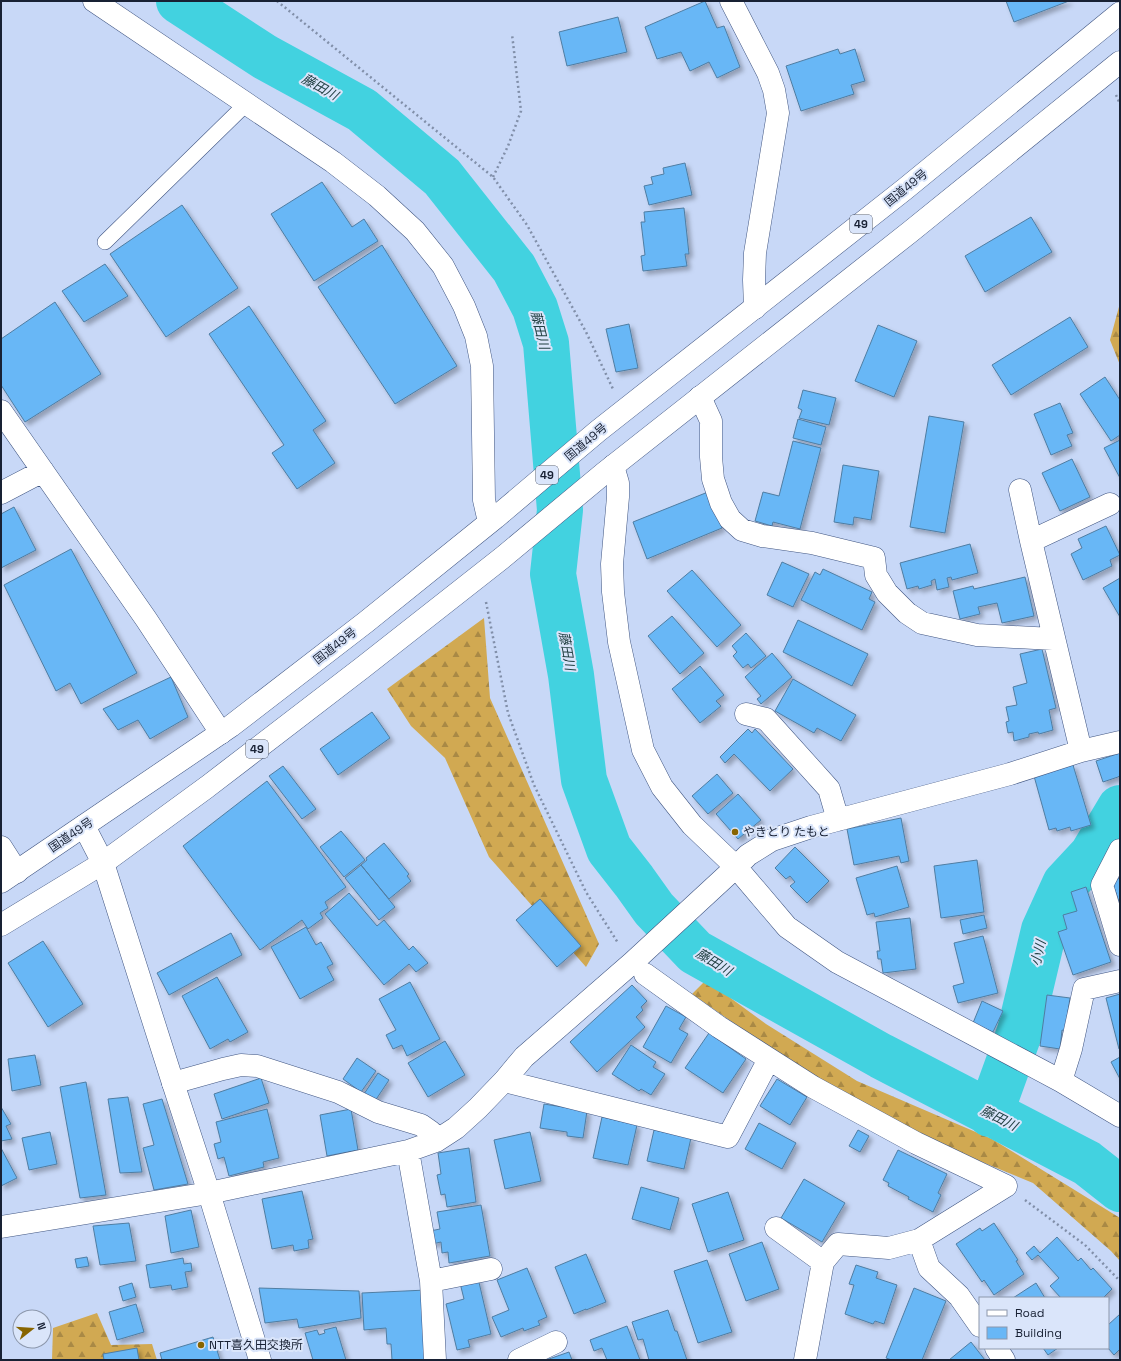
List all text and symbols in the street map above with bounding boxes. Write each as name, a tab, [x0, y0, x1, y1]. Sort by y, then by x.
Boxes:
water label: 藤田川	[299, 70, 343, 105]
street label: 国道49号	[881, 166, 931, 210]
road number: 49	[850, 215, 872, 233]
water label: 藤田川	[527, 309, 553, 353]
street label: 国道49号	[561, 420, 611, 464]
road number: 49	[536, 466, 558, 484]
street label: 国道49号	[310, 624, 360, 668]
water label: 藤田川	[555, 630, 579, 674]
road number: 49	[246, 740, 268, 758]
street label: 国道49号	[45, 814, 97, 856]
place label: やきとり たもと	[743, 824, 830, 840]
marker: やきとり たもと	[730, 827, 740, 837]
water label: 小川	[1027, 936, 1050, 968]
water label: 藤田川	[693, 945, 737, 980]
water label: 藤田川	[978, 1102, 1022, 1135]
legend	[979, 1297, 1109, 1349]
text: Road	[1015, 1305, 1044, 1321]
north arrow	[12, 1309, 52, 1349]
text: N	[34, 1321, 49, 1332]
text: Building	[1015, 1325, 1062, 1341]
place label: NTT喜久田交換所	[209, 1337, 303, 1353]
marker: NTT喜久田交換所	[196, 1340, 206, 1350]

